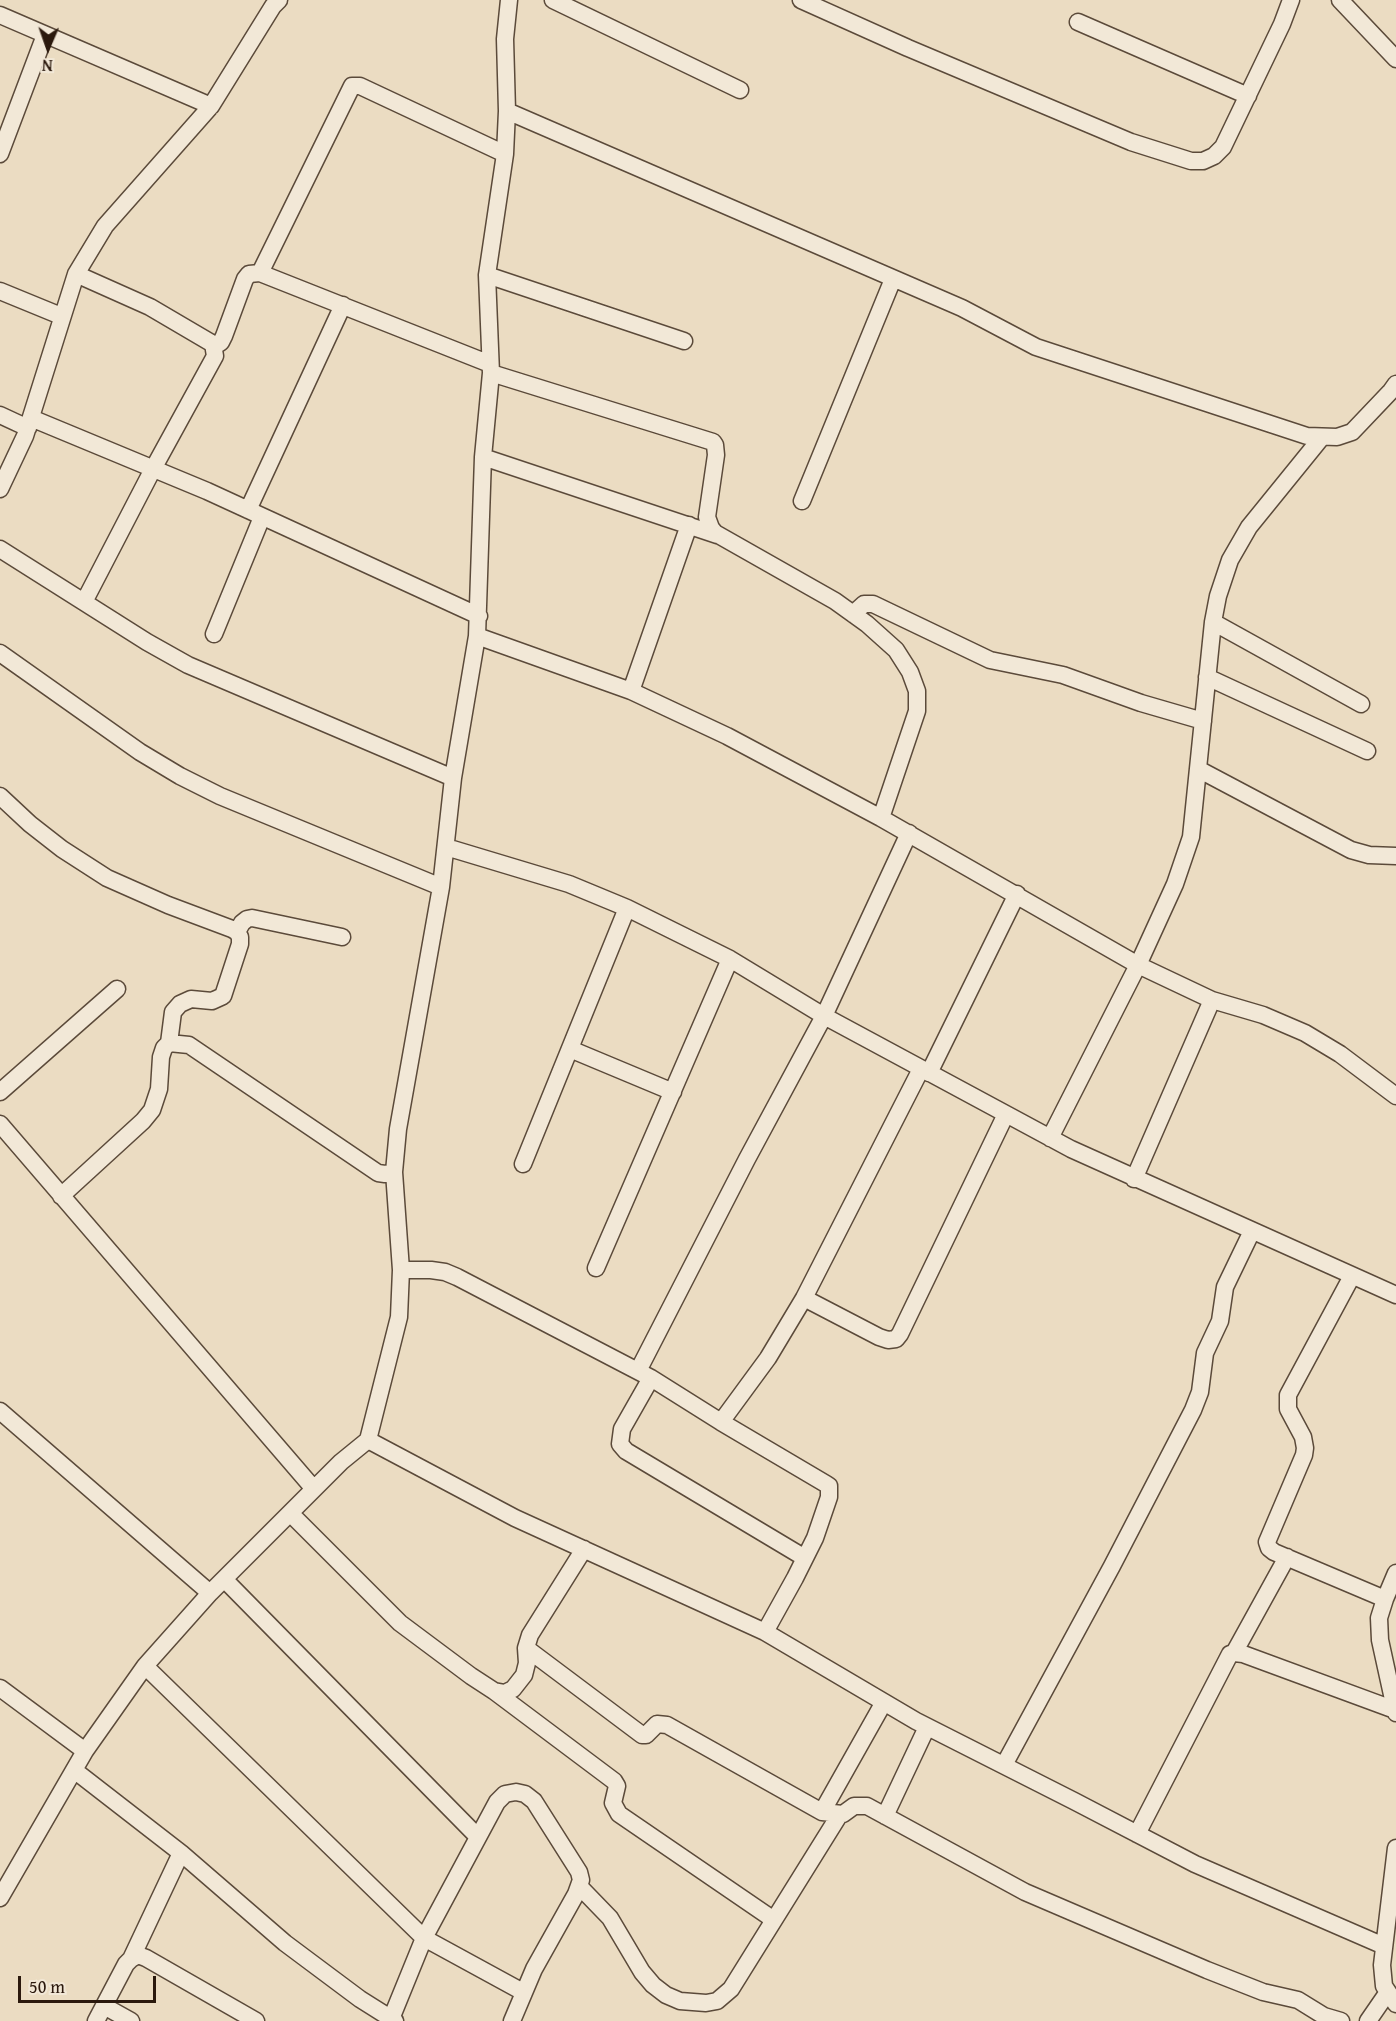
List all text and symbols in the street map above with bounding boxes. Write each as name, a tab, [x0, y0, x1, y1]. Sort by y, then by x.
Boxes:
north arrow	[18, 18, 78, 78]
text: N	[42, 54, 53, 78]
scale bar	[21, 1964, 159, 2002]
text: 50 m	[29, 1973, 65, 2000]

